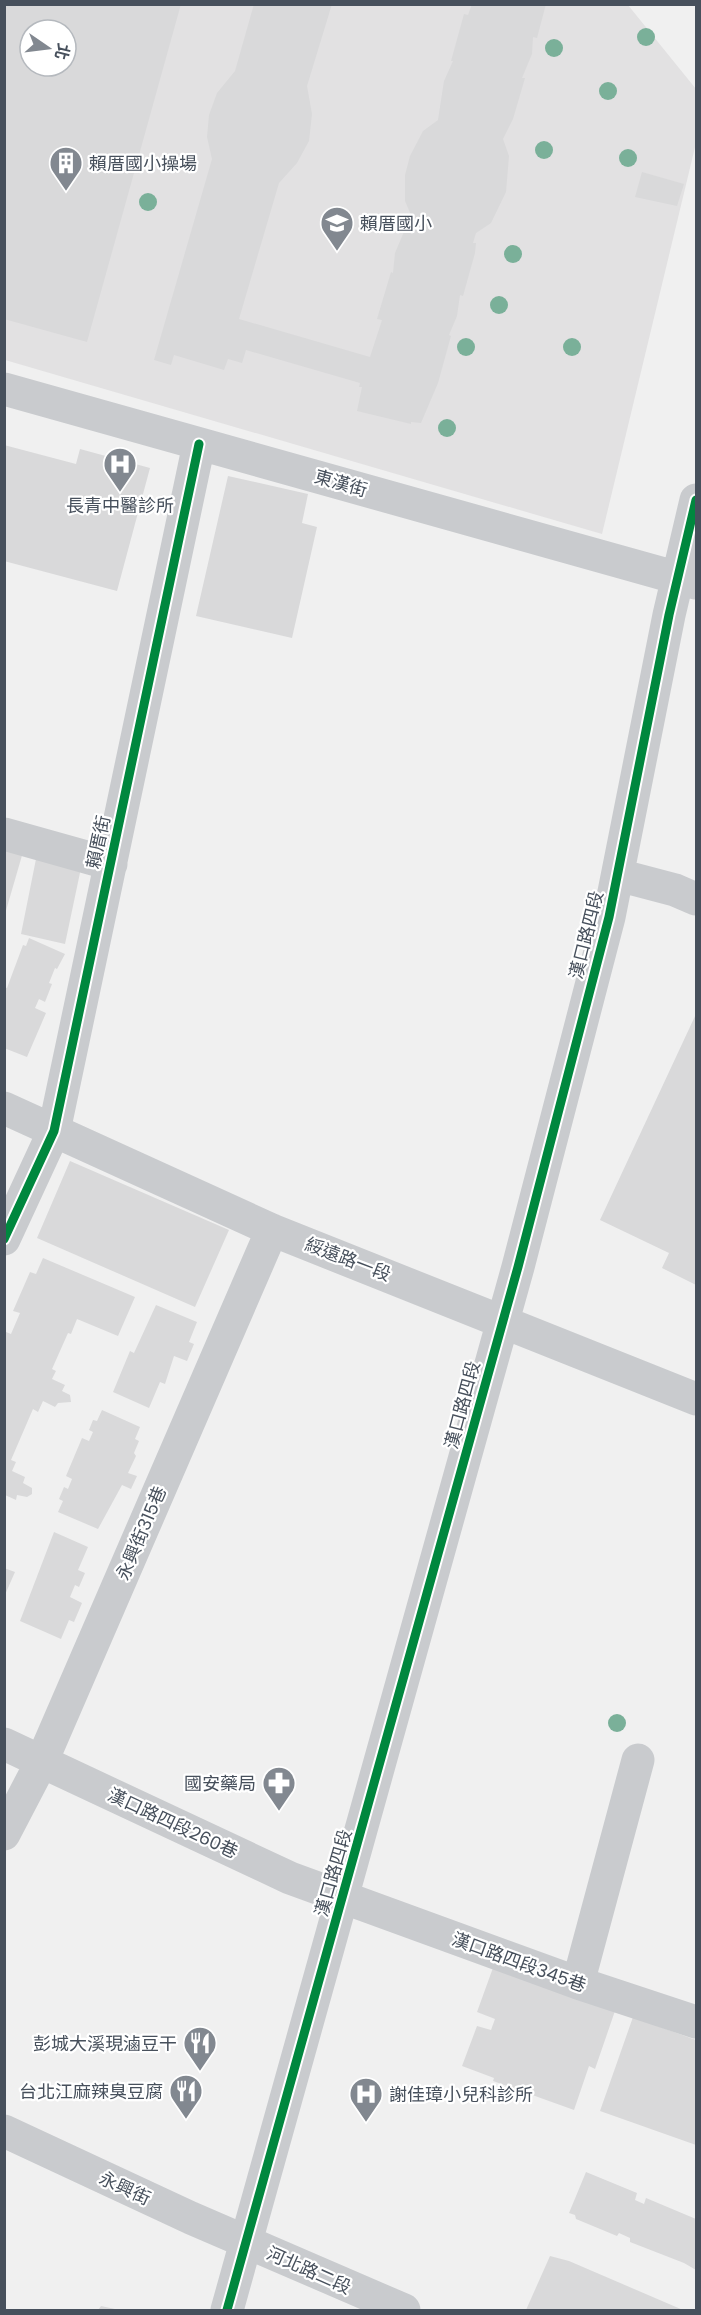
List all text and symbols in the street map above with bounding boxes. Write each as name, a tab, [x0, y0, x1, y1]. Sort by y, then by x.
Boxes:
north arrow	[18, 18, 78, 78]
text: 北	[49, 41, 75, 62]
building icon: 賴厝國小操場	[48, 145, 84, 192]
place label: 賴厝國小操場	[89, 151, 197, 176]
school or university icon: 賴厝國小	[319, 205, 355, 252]
place label: 賴厝國小	[360, 211, 432, 236]
hospital icon: 長青中醫診所	[102, 446, 138, 493]
street label: 東漢街	[312, 464, 370, 502]
place label: 長青中醫診所	[66, 493, 174, 518]
street label: 賴厝街	[80, 813, 116, 871]
street label: 漢口路四段	[563, 888, 609, 982]
street label: 綏遠路一段	[302, 1231, 394, 1287]
street label: 漢口路四段	[438, 1358, 486, 1452]
street label: 永興街315巷	[110, 1482, 172, 1584]
pharmacy icon: 國安藥局	[261, 1765, 297, 1812]
place label: 國安藥局	[184, 1771, 256, 1796]
street label: 漢口路四段260巷	[104, 1782, 242, 1864]
street label: 漢口路四段	[309, 1826, 357, 1920]
street label: 漢口路四段345巷	[448, 1926, 590, 1998]
restaurant icon: 彭城大溪現滷豆干	[182, 2025, 218, 2072]
place label: 彭城大溪現滷豆干	[33, 2031, 177, 2056]
restaurant icon: 台北江麻辣臭豆腐	[168, 2073, 204, 2120]
hospital icon: 謝佳璋小兒科診所	[348, 2076, 384, 2123]
place label: 台北江麻辣臭豆腐	[19, 2079, 163, 2104]
place label: 謝佳璋小兒科診所	[389, 2082, 533, 2107]
street label: 永興街	[95, 2165, 155, 2211]
street label: 河北路二段	[263, 2240, 355, 2300]

